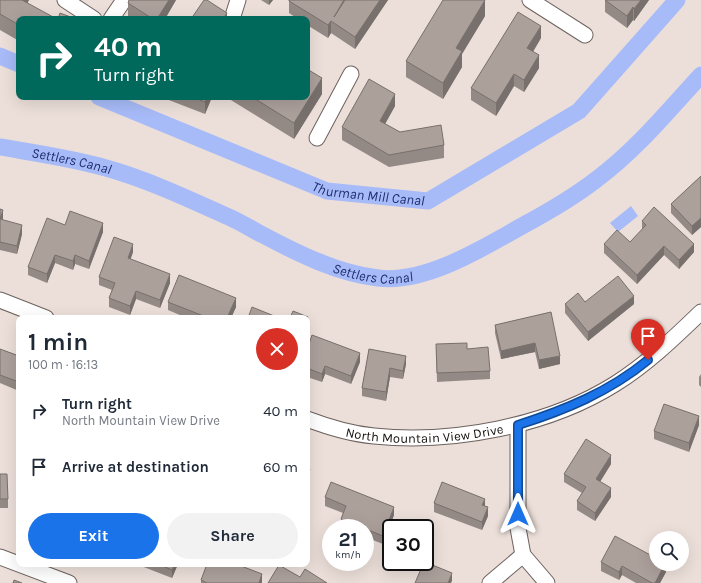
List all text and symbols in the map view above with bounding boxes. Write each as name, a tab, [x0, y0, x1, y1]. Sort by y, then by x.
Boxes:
text: 40 m	[94, 30, 162, 63]
icon: right	[28, 32, 80, 84]
text: Turn right	[94, 64, 174, 86]
water label: Settlers Canal	[30, 144, 114, 178]
water label: Thurman Mill Canal	[309, 178, 426, 210]
water label: Settlers Canal	[330, 260, 415, 288]
pin	[631, 319, 665, 360]
icon: arrive	[637, 325, 659, 347]
text: 1 min	[28, 328, 88, 356]
button: close	[256, 328, 298, 370]
text: 100 m · 16:13	[28, 357, 98, 372]
text: Turn right	[62, 395, 132, 413]
icon: right	[28, 400, 50, 422]
text: 40 m	[263, 402, 298, 420]
text: North Mountain View Drive	[62, 413, 220, 428]
street label: North Mountain View Drive	[344, 421, 505, 446]
icon: arrive	[28, 456, 50, 478]
text: Arrive at destination	[62, 458, 209, 476]
text: 60 m	[263, 458, 298, 476]
position arrow	[497, 493, 539, 535]
button: Exit	[28, 513, 159, 559]
button: Share	[167, 513, 298, 559]
speed limit sign: 30	[382, 519, 434, 571]
text: 21	[338, 528, 358, 551]
map controls	[649, 531, 689, 571]
button: search	[649, 531, 689, 571]
text: km/h	[335, 549, 361, 561]

